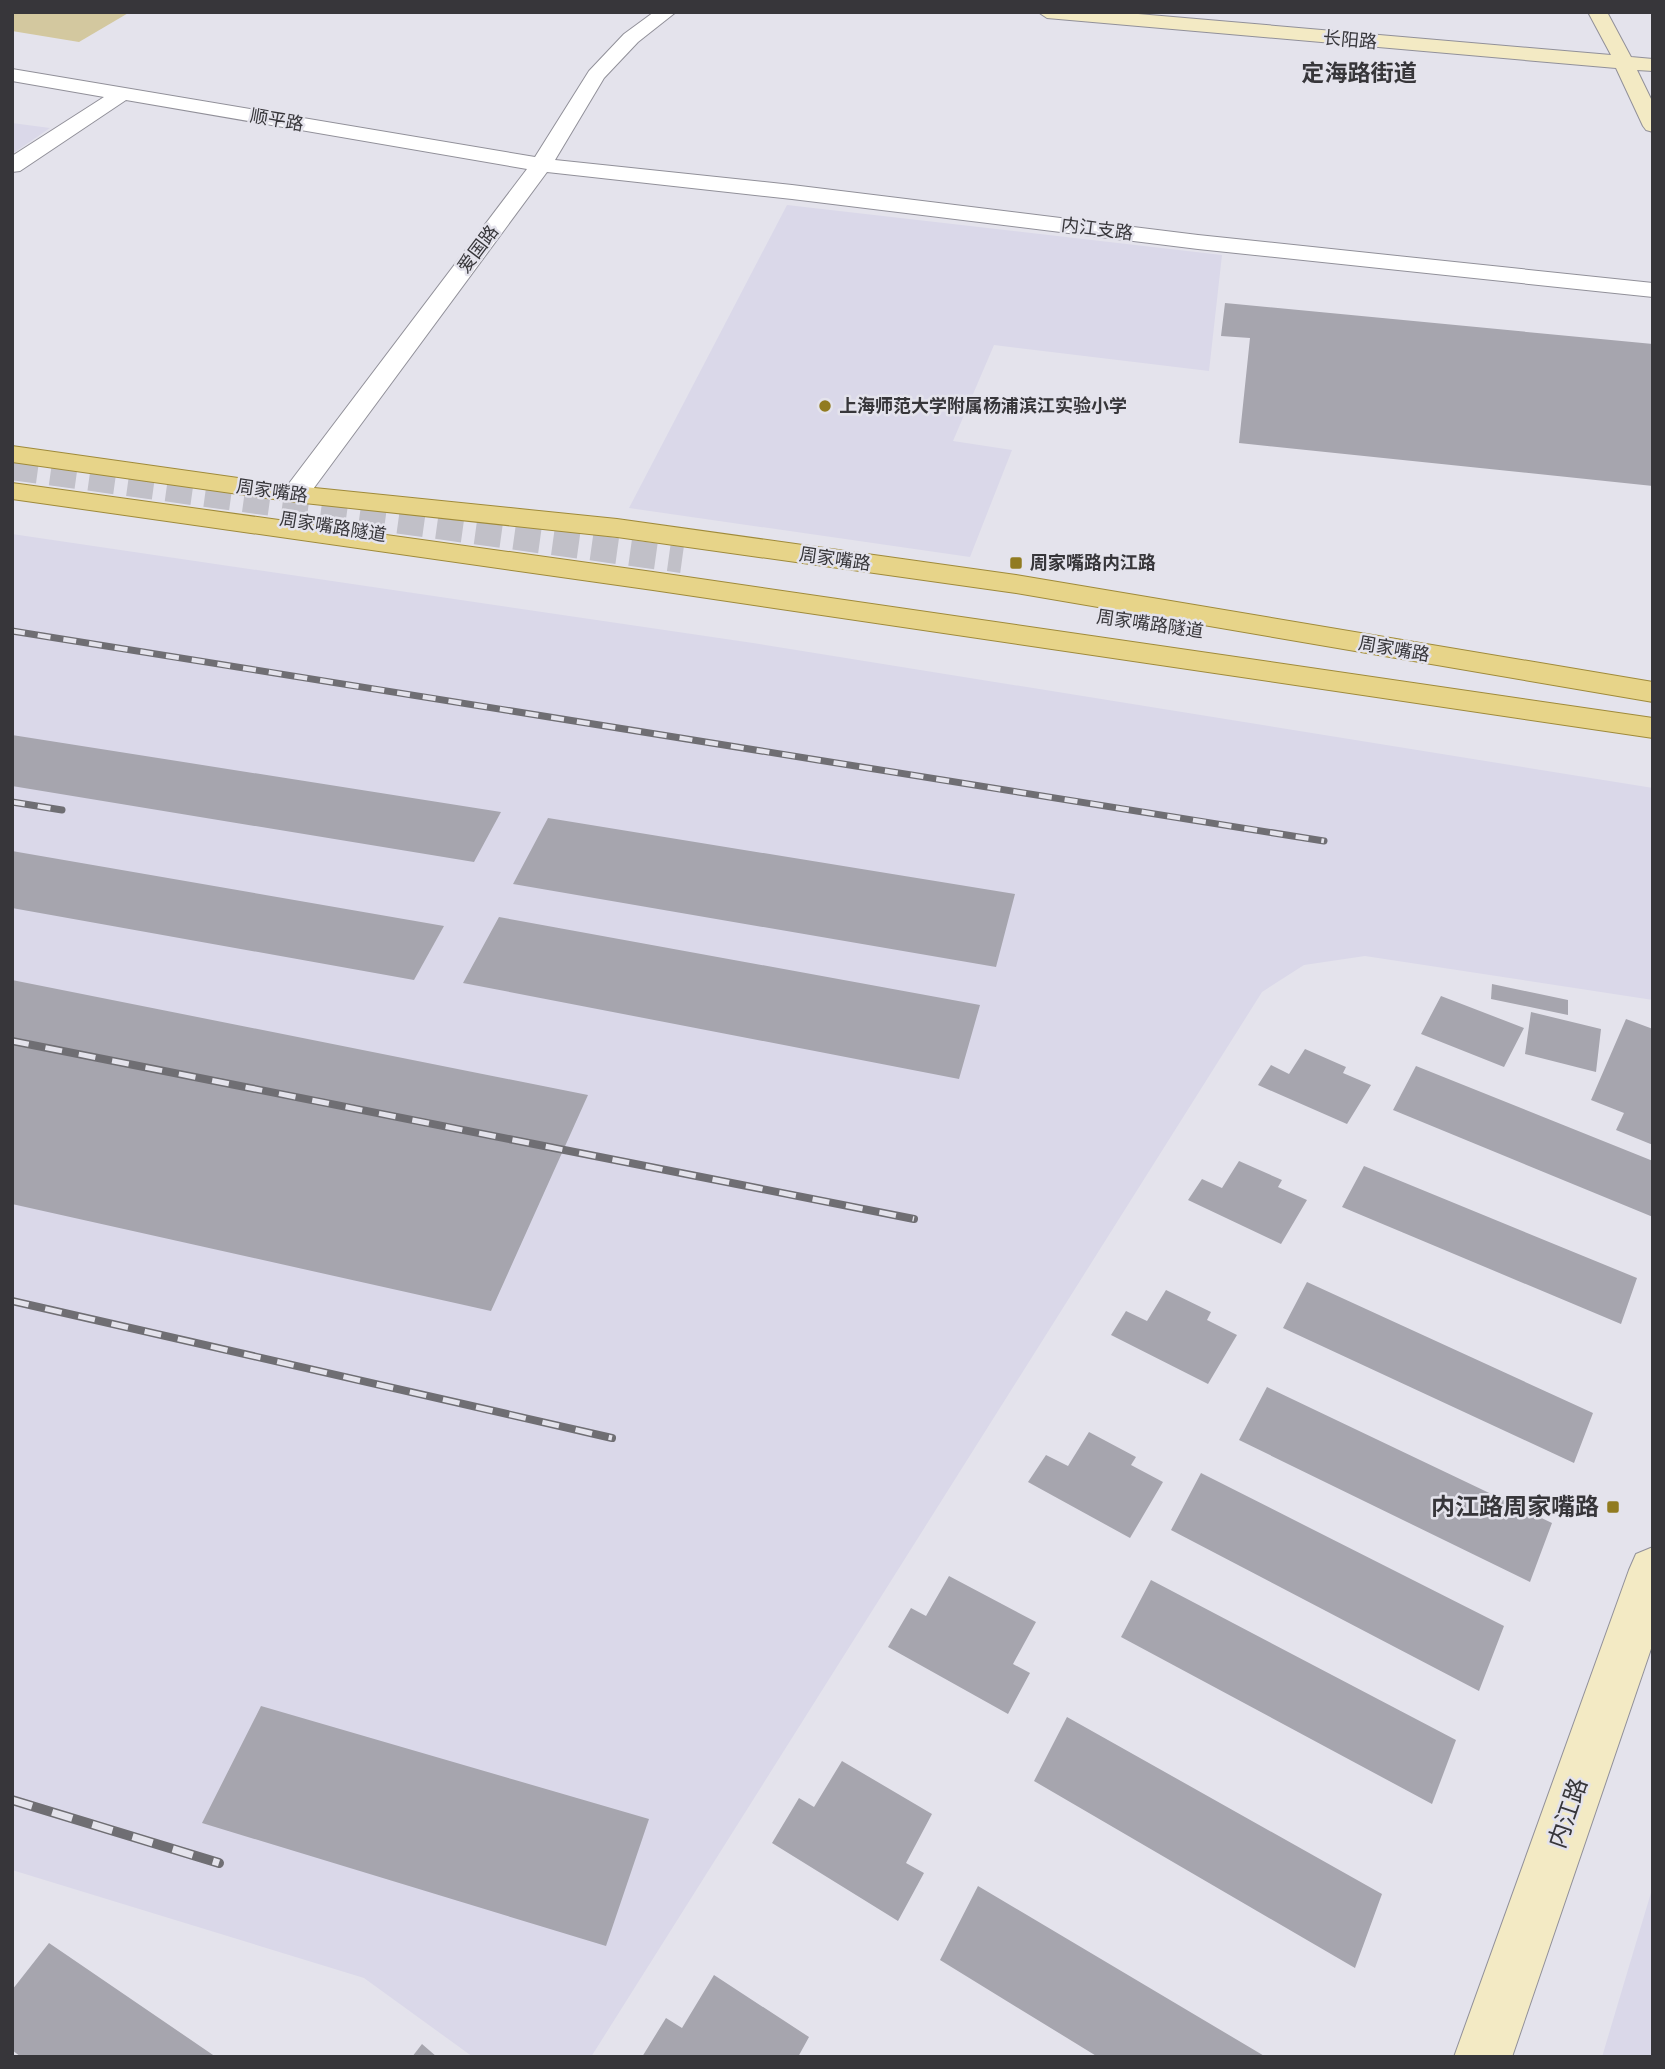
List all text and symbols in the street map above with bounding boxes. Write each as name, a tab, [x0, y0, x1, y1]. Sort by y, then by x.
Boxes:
street label: 长阳路	[1322, 27, 1378, 52]
district label: 定海路街道	[1302, 60, 1417, 87]
street label: 顺平路	[249, 104, 305, 135]
street label: 内江支路	[1060, 214, 1134, 243]
street label: 爱国路	[453, 221, 502, 277]
place label: 上海师范大学附属杨浦滨江实验小学	[839, 395, 1127, 416]
marker: 上海师范大学附属杨浦滨江实验小学	[817, 398, 833, 414]
street label: 周家嘴路	[235, 475, 309, 506]
street label: 周家嘴路隧道	[278, 508, 388, 545]
street label: 周家嘴路	[798, 543, 872, 574]
place label: 周家嘴路内江路	[1030, 552, 1156, 573]
marker: 周家嘴路内江路	[1008, 555, 1024, 571]
street label: 周家嘴路隧道	[1095, 606, 1205, 641]
street label: 周家嘴路	[1357, 632, 1431, 665]
place label: 内江路周家嘴路	[1431, 1493, 1599, 1521]
marker: 内江路周家嘴路	[1605, 1499, 1621, 1515]
street label: 内江路	[1543, 1774, 1593, 1852]

